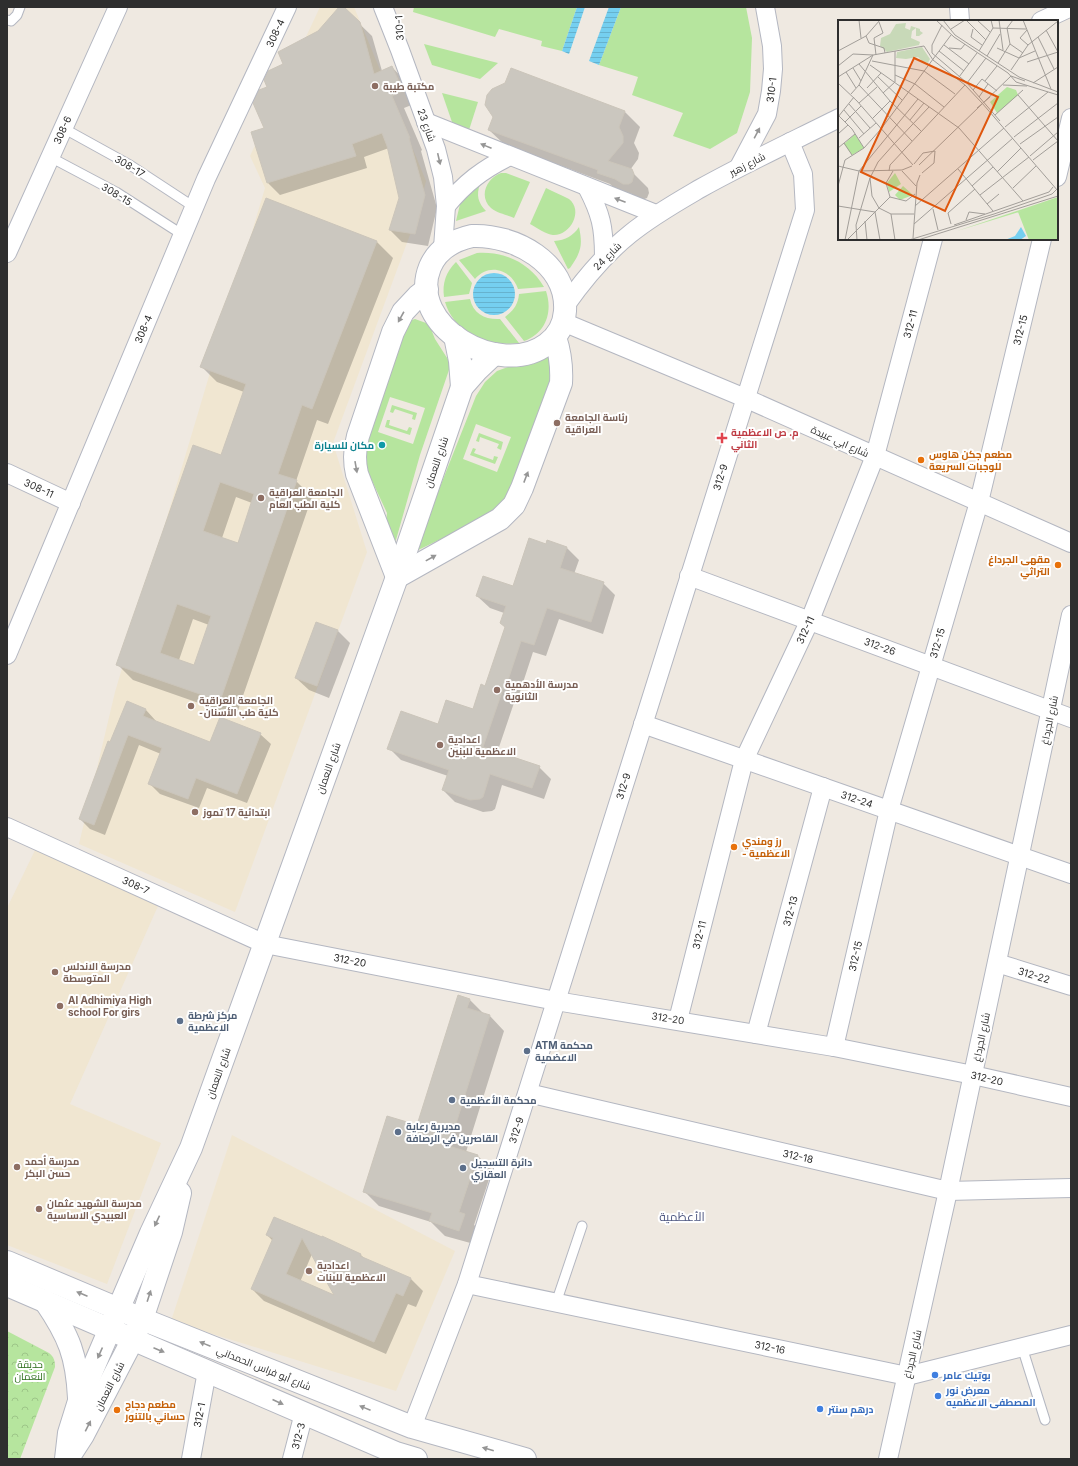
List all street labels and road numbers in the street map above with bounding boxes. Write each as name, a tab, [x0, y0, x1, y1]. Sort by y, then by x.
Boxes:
street label: 310-1	[392, 15, 406, 41]
street label: 308-4	[263, 17, 287, 49]
street label: 310-1	[764, 77, 778, 103]
street label: شارع 23	[415, 107, 439, 144]
street label: 308-6	[51, 114, 73, 146]
street label: شارع زهير	[726, 150, 767, 179]
street label: 308-17	[113, 152, 148, 180]
street label: 308-15	[100, 180, 134, 208]
street label: شارع 24	[591, 240, 624, 273]
street label: 312-11	[900, 308, 920, 340]
street label: 308-4	[132, 313, 154, 345]
street label: 312-15	[1010, 313, 1030, 347]
street label: شارع ابي عبيدة	[808, 423, 871, 461]
street label: شارع النعمان	[422, 435, 451, 489]
street label: 312-9	[710, 462, 730, 492]
street label: 308-11	[22, 476, 56, 500]
street label: 312-11	[793, 614, 817, 646]
street label: 312-15	[927, 626, 947, 660]
street label: 312-26	[862, 635, 898, 657]
street label: شارع الجرداغ	[1038, 694, 1061, 746]
street label: شارع النعمان	[313, 741, 344, 795]
street label: 312-9	[613, 771, 633, 801]
street label: 312-24	[839, 788, 875, 810]
street label: 308-7	[120, 874, 152, 896]
street label: 312-13	[780, 894, 800, 928]
street label: 312-11	[690, 919, 708, 951]
street label: 312-15	[846, 940, 864, 972]
street label: 312-20	[333, 951, 367, 969]
street label: 312-22	[1017, 964, 1051, 986]
street label: 312-20	[651, 1009, 685, 1027]
street label: شارع الجرداغ	[970, 1011, 993, 1063]
street label: شارع النعمان	[203, 1046, 234, 1100]
street label: 312-20	[970, 1068, 1004, 1088]
street label: 312-9	[506, 1115, 526, 1145]
street label: 312-18	[781, 1147, 815, 1165]
street label: شارع الجرداغ	[901, 1328, 924, 1380]
street label: 312-16	[753, 1338, 787, 1356]
street label: شارع أبو فراس الحمداني	[214, 1344, 313, 1394]
street label: شارع النعمان	[92, 1360, 127, 1413]
street label: 312-1	[191, 1402, 207, 1428]
street label: 312-3	[289, 1421, 307, 1451]

